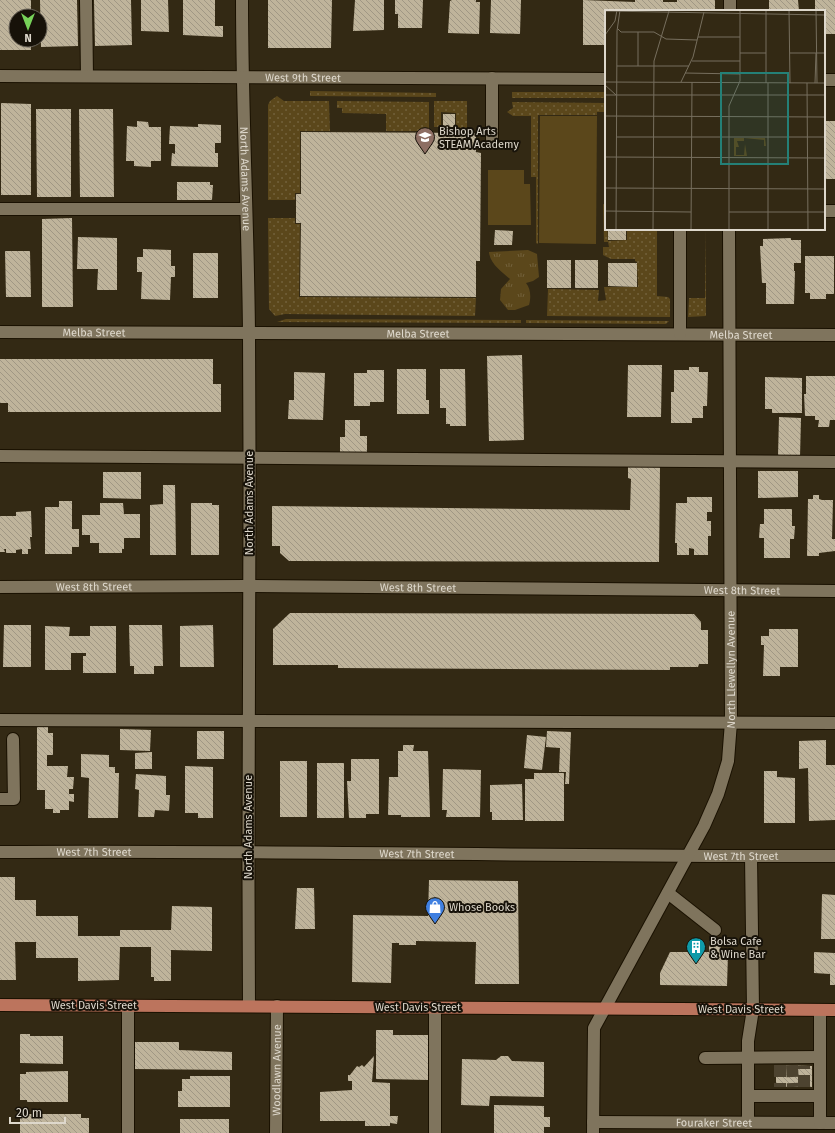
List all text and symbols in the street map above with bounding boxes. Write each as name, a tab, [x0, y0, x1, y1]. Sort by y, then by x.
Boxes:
north arrow	[8, 8, 48, 48]
inset map	[605, 10, 825, 230]
text: N	[24, 31, 32, 44]
street label: West 9th Street	[265, 71, 341, 84]
place label: Bishop Arts STEAM Academy	[439, 125, 519, 151]
school or university icon: Bishop Arts STEAM Academy	[414, 126, 436, 154]
street label: North Adams Avenue	[238, 127, 253, 231]
street label: Melba Street	[62, 326, 126, 339]
street label: Melba Street	[386, 327, 450, 340]
street label: Melba Street	[709, 328, 773, 341]
street label: North Adams Avenue	[243, 451, 256, 555]
street label: West 8th Street	[56, 580, 132, 593]
street label: West 8th Street	[380, 581, 456, 594]
street label: West 8th Street	[704, 583, 780, 597]
street label: North Llewellyn Avenue	[724, 611, 738, 729]
street label: North Adams Avenue	[242, 775, 255, 879]
street label: West 7th Street	[56, 845, 132, 858]
street label: West 7th Street	[379, 847, 455, 860]
street label: West 7th Street	[703, 849, 779, 863]
shop icon: Whose Books	[424, 896, 446, 924]
place label: Whose Books	[449, 901, 515, 914]
place label: Bolsa Cafe & Wine Bar	[710, 935, 766, 961]
building icon: Bolsa Cafe & Wine Bar	[685, 936, 707, 964]
street label: West Davis Street	[51, 999, 137, 1012]
street label: West Davis Street	[375, 1001, 461, 1014]
street label: West Davis Street	[698, 1003, 784, 1016]
street label: Woodlawn Avenue	[270, 1024, 283, 1116]
scale bar	[10, 1099, 65, 1125]
text: 20 m	[16, 1106, 42, 1120]
street label: Fouraker Street	[676, 1116, 752, 1129]

